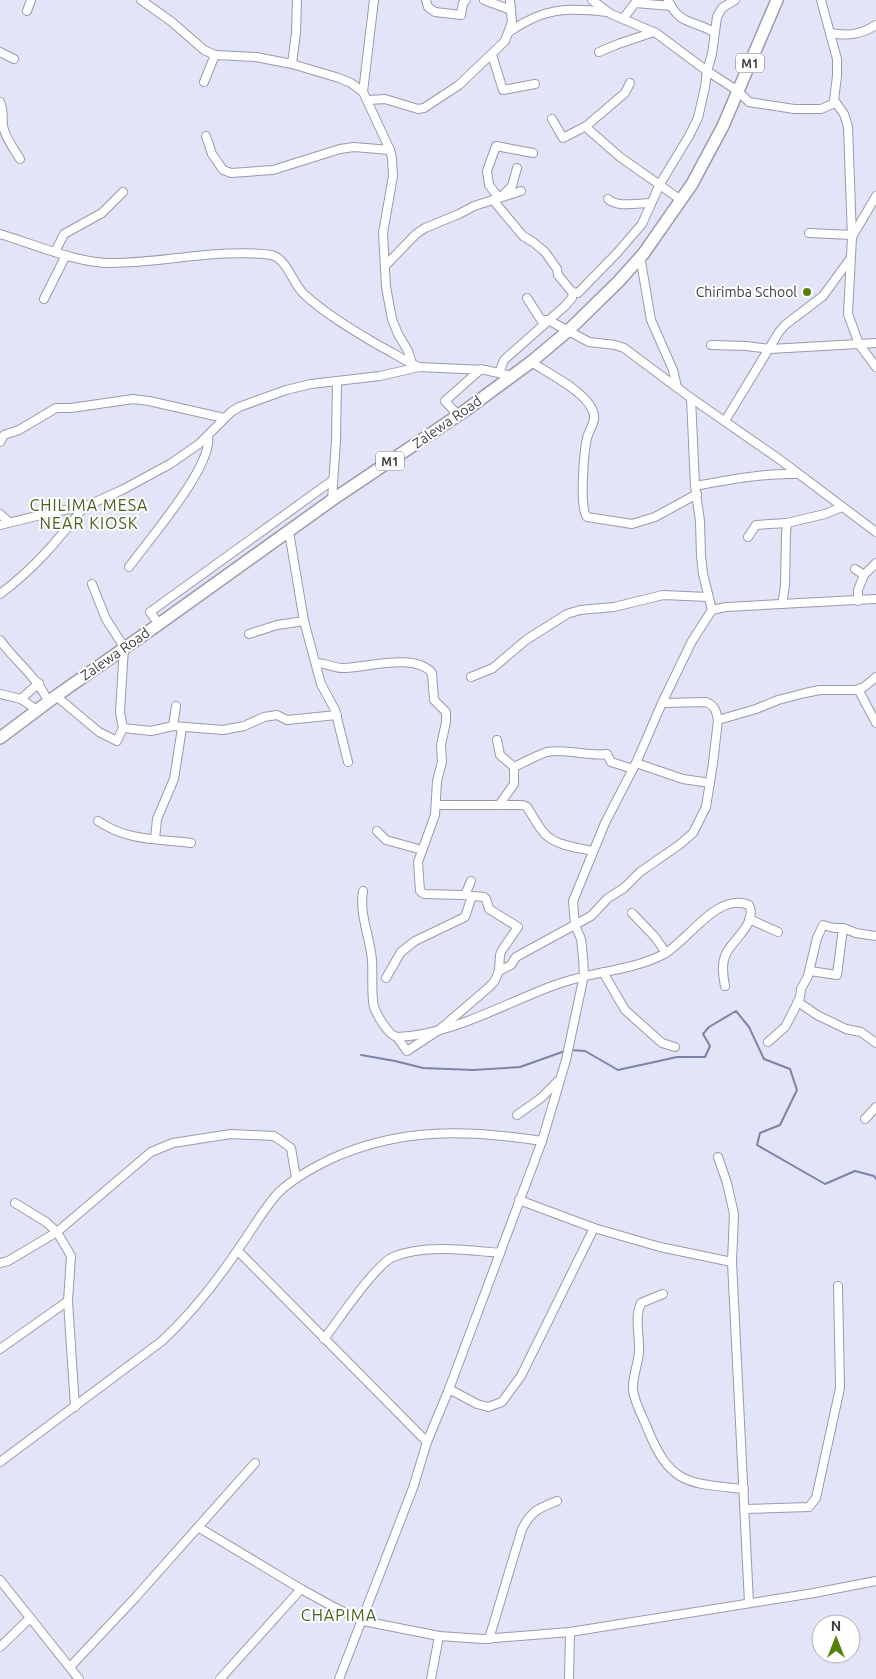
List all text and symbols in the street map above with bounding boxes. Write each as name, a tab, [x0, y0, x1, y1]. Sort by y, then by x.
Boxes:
road number: M1	[736, 54, 764, 72]
place label: Chirimba School	[696, 284, 797, 300]
marker: Chirimba School	[801, 286, 813, 298]
street label: Zalewa Road	[410, 392, 484, 452]
road number: M1	[376, 452, 404, 471]
district label: CHILIMA MESA NEAR KIOSK	[30, 496, 148, 532]
street label: Zalewa Road	[78, 624, 152, 684]
district label: CHAPIMA	[301, 1606, 377, 1624]
north arrow	[811, 1614, 861, 1664]
text: N	[831, 1618, 841, 1634]

